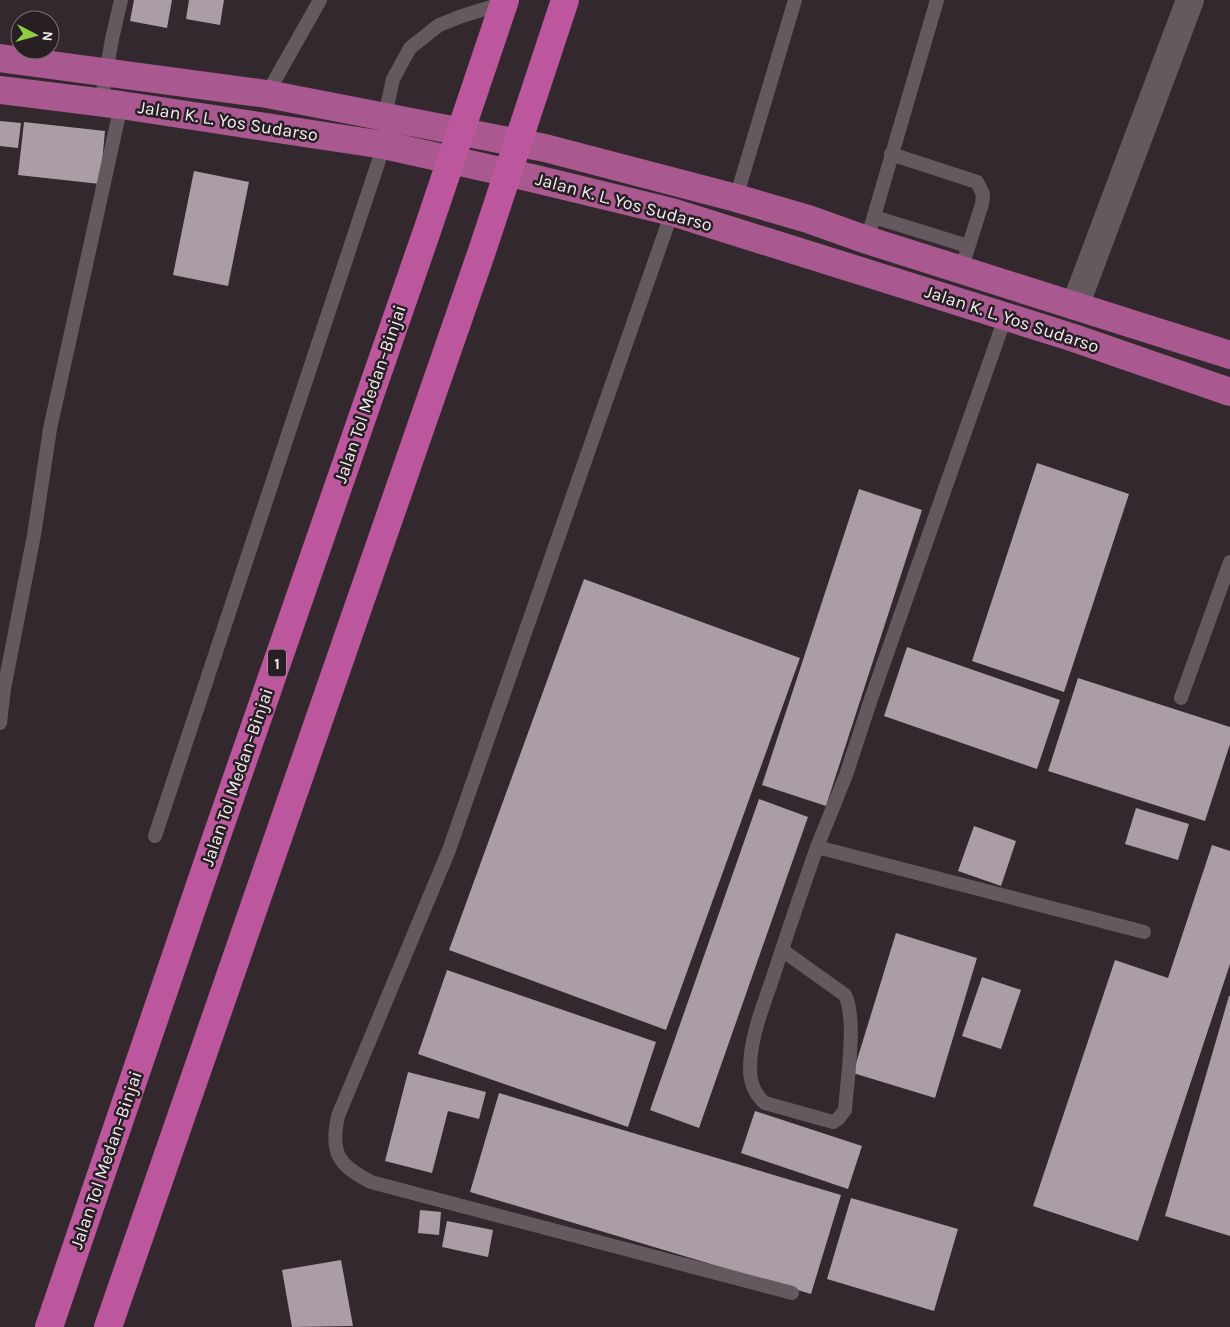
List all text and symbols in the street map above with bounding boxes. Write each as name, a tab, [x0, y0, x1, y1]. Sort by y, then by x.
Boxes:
north arrow	[10, 10, 60, 60]
text: N	[38, 30, 56, 42]
street label: Jalan K. L. Yos Sudarso	[136, 96, 320, 146]
street label: Jalan K. L. Yos Sudarso	[533, 168, 715, 236]
street label: Jalan K. L. Yos Sudarso	[922, 280, 1102, 358]
street label: Jalan Tol Medan–Binjai	[329, 302, 411, 486]
road number: 1	[268, 650, 286, 676]
street label: Jalan Tol Medan–Binjai	[196, 685, 278, 869]
street label: Jalan Tol Medan–Binjai	[65, 1068, 147, 1252]

